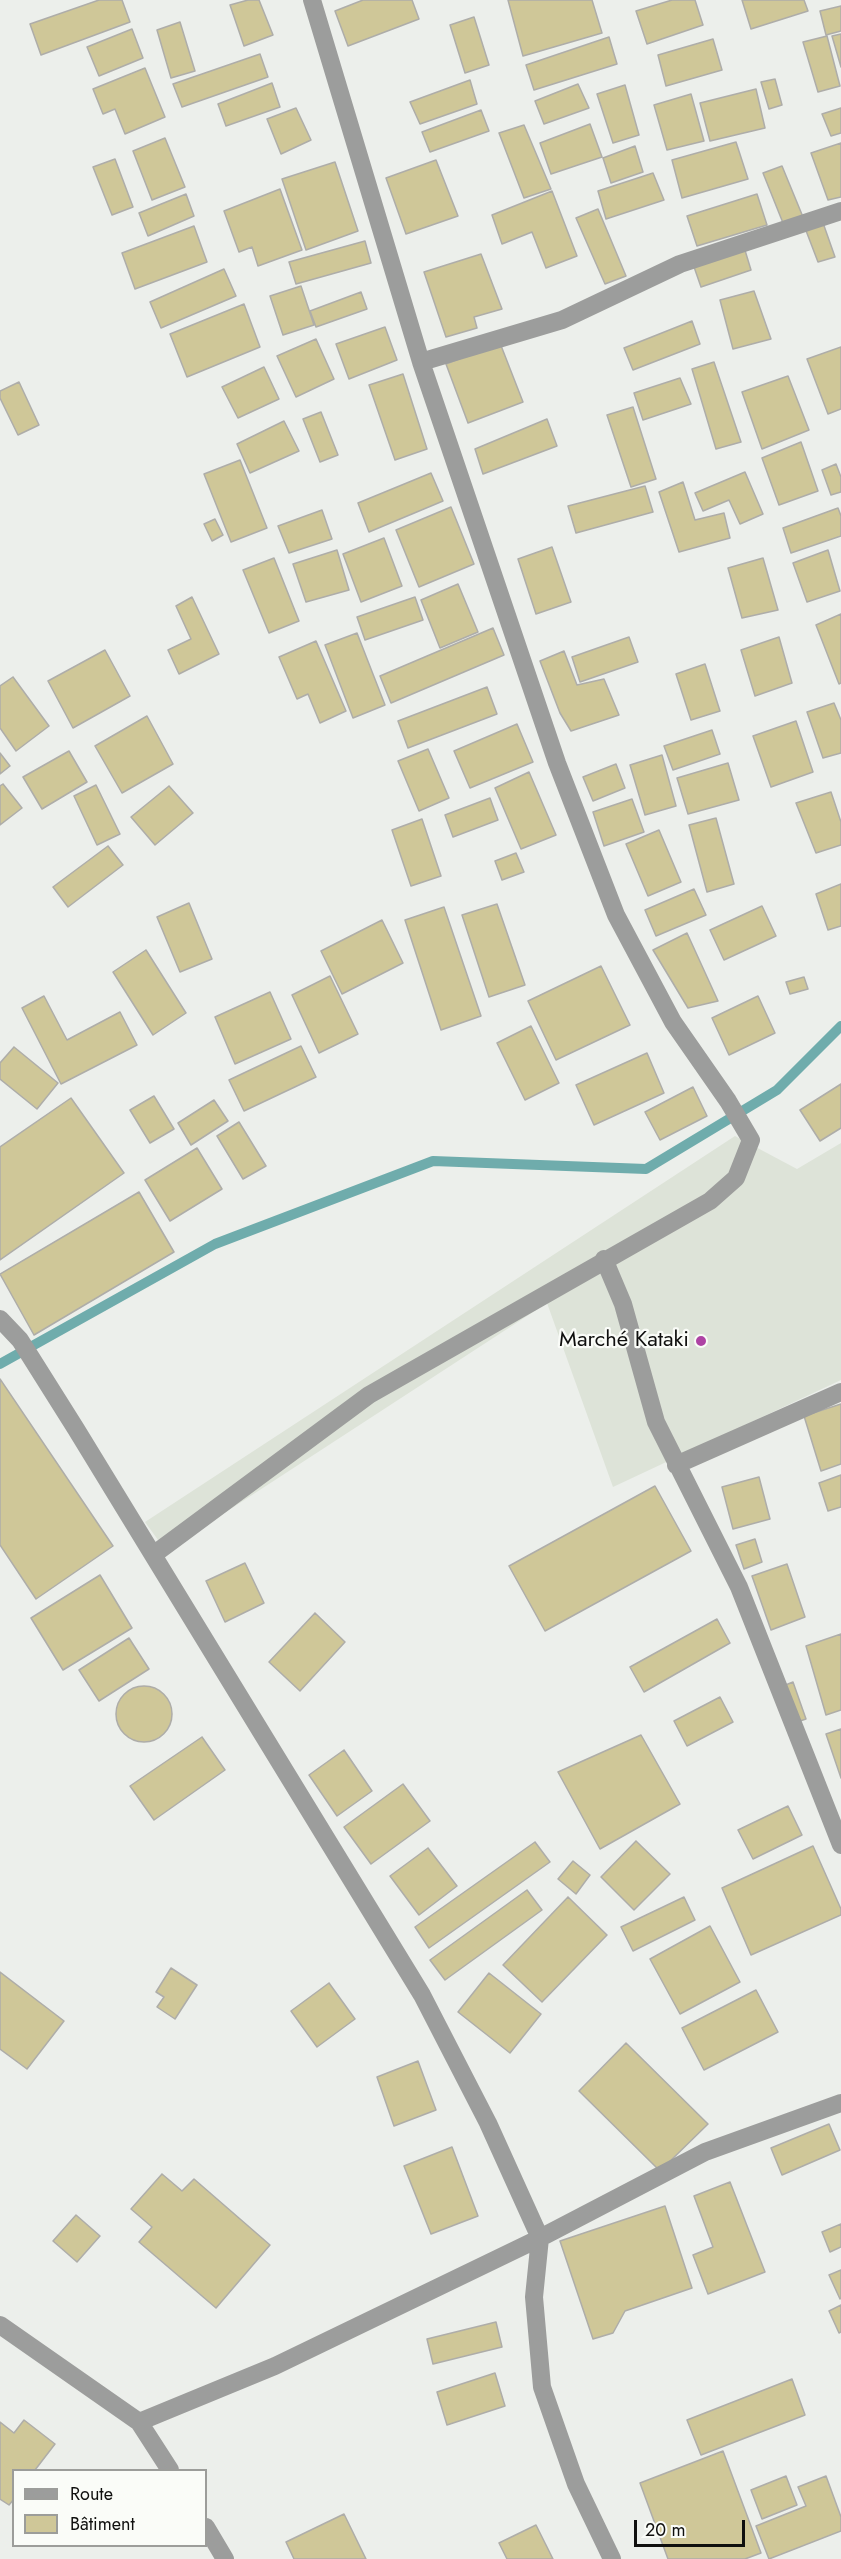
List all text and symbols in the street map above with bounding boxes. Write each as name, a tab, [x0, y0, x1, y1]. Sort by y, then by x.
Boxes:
place label: Marché Kataki	[559, 1328, 689, 1354]
marker: Marché Kataki	[694, 1334, 708, 1348]
legend	[12, 2469, 207, 2547]
text: Route	[70, 2481, 113, 2507]
scale bar	[637, 2508, 748, 2546]
text: Bâtiment	[70, 2511, 135, 2537]
text: 20 m	[645, 2517, 685, 2543]

